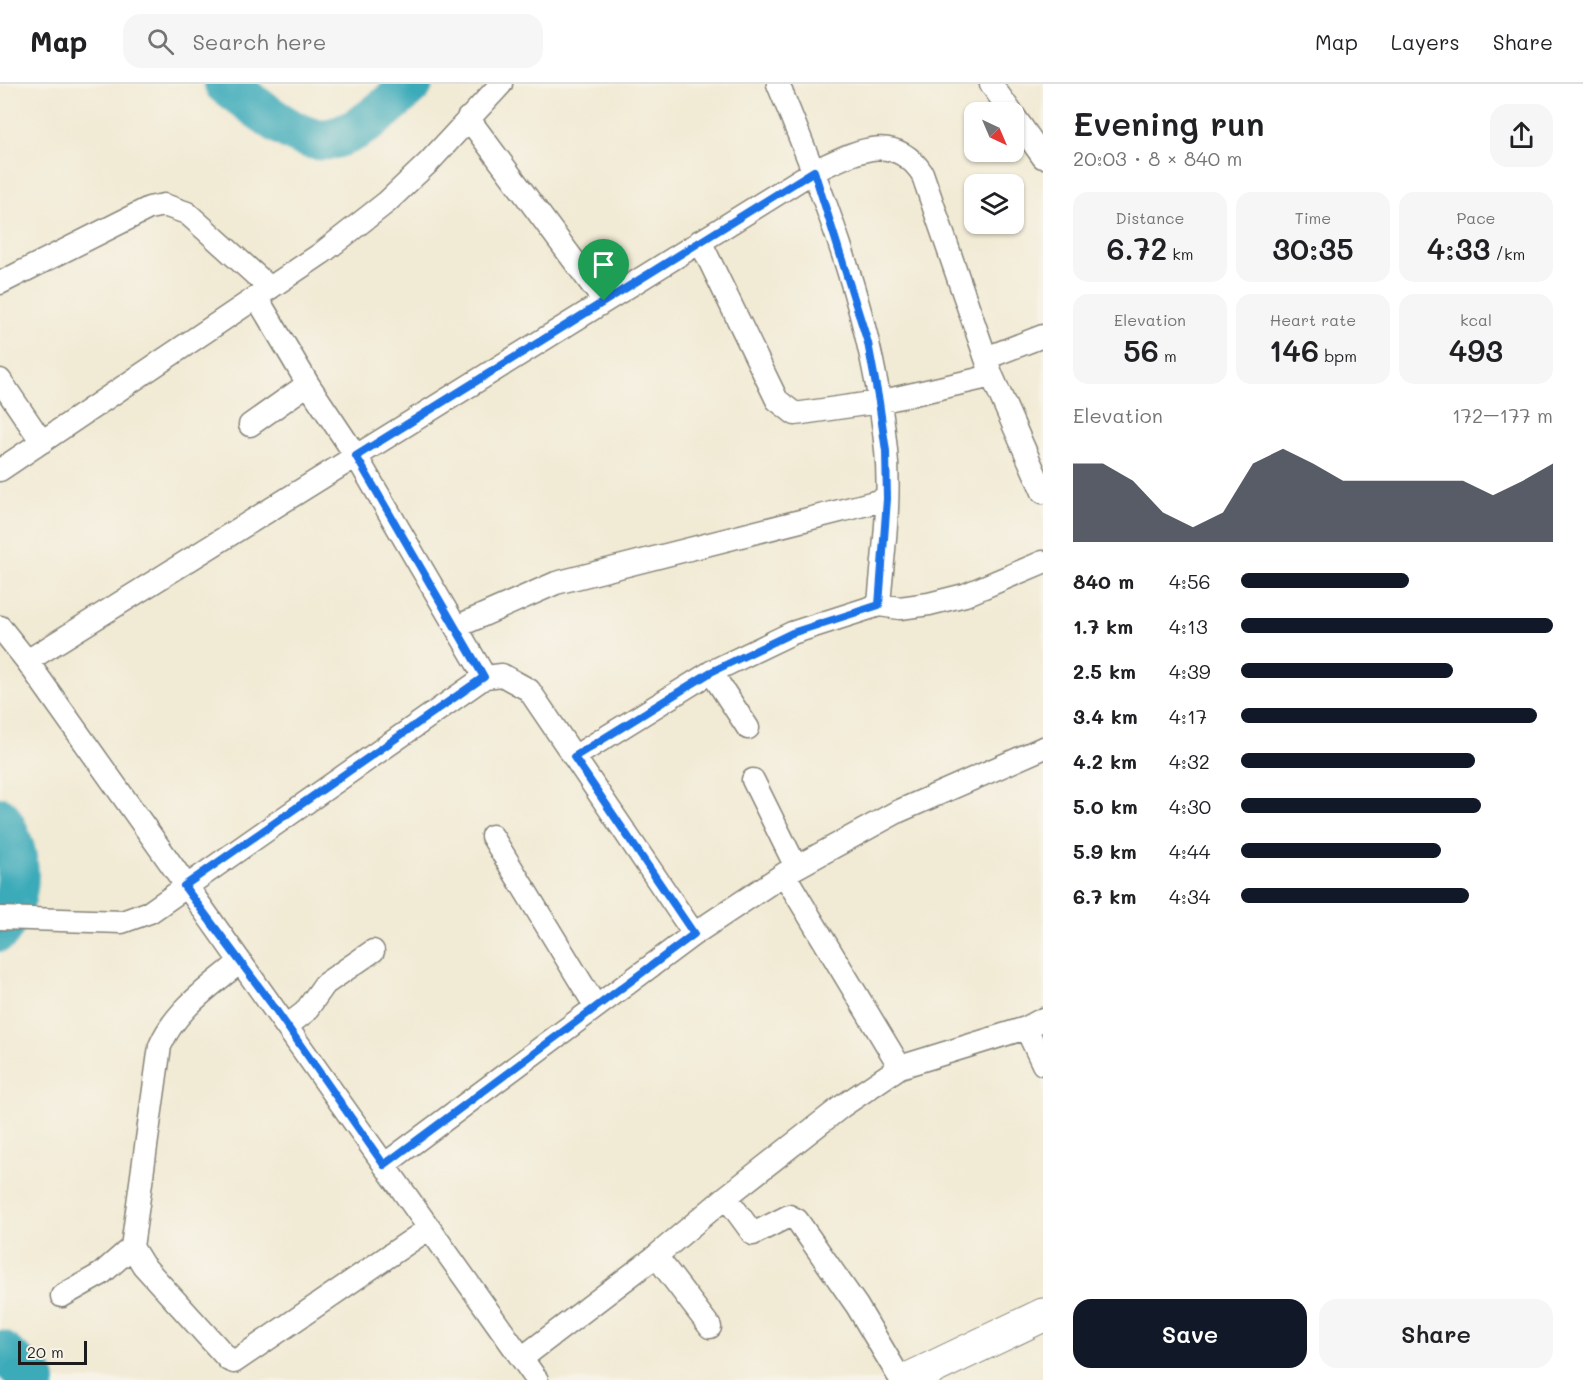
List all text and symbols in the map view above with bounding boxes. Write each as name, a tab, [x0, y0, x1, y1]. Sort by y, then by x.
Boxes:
search box	[123, 14, 543, 68]
text: Map	[30, 23, 87, 59]
icon: search	[144, 25, 177, 58]
text: Search here	[192, 27, 326, 56]
text: Map	[1315, 28, 1358, 55]
text: Layers	[1391, 28, 1460, 55]
text: Share	[1493, 28, 1553, 55]
text: Evening run	[1073, 101, 1265, 144]
north arrow	[964, 102, 1024, 162]
map controls	[964, 102, 1024, 234]
button: share	[1490, 104, 1553, 167]
text: 20:03 · 8 × 840 m	[1073, 145, 1242, 171]
button: layers	[964, 174, 1024, 234]
text: Distance	[1116, 207, 1184, 228]
text: Time	[1295, 207, 1331, 228]
text: Pace	[1456, 207, 1496, 228]
text: 6.72	[1106, 228, 1167, 268]
text: 30:35	[1272, 228, 1354, 268]
text: 4:33	[1427, 228, 1490, 268]
pin	[578, 239, 629, 301]
text: km	[1167, 243, 1194, 264]
text: /km	[1490, 243, 1525, 264]
icon: arrive	[587, 248, 620, 281]
text: Elevation	[1114, 309, 1186, 330]
text: Heart rate	[1270, 309, 1356, 330]
text: kcal	[1460, 309, 1492, 330]
text: 56	[1123, 330, 1159, 370]
text: 146	[1269, 330, 1319, 370]
text: 493	[1449, 330, 1503, 370]
text: m	[1159, 345, 1177, 366]
text: bpm	[1319, 345, 1357, 366]
text: Elevation	[1073, 402, 1163, 428]
text: 172–177 m	[1452, 402, 1553, 428]
text: 840 m	[1073, 568, 1134, 594]
text: 4:56	[1169, 568, 1211, 594]
text: 1.7 km	[1073, 613, 1133, 639]
text: 4:13	[1169, 613, 1208, 639]
text: 2.5 km	[1073, 658, 1136, 684]
text: 4:39	[1169, 658, 1210, 684]
text: 3.4 km	[1073, 703, 1138, 729]
text: 4:17	[1169, 703, 1207, 729]
text: 4.2 km	[1073, 748, 1137, 774]
text: 4:32	[1169, 748, 1210, 774]
text: 5.0 km	[1073, 793, 1138, 819]
text: 4:30	[1169, 793, 1211, 819]
text: 5.9 km	[1073, 838, 1137, 864]
text: 4:44	[1169, 838, 1210, 864]
text: 6.7 km	[1073, 883, 1136, 909]
text: 4:34	[1169, 883, 1210, 909]
button: Save	[1073, 1299, 1307, 1368]
button: Share	[1319, 1299, 1553, 1368]
scale bar	[18, 1338, 87, 1366]
text: 20 m	[27, 1341, 64, 1362]

